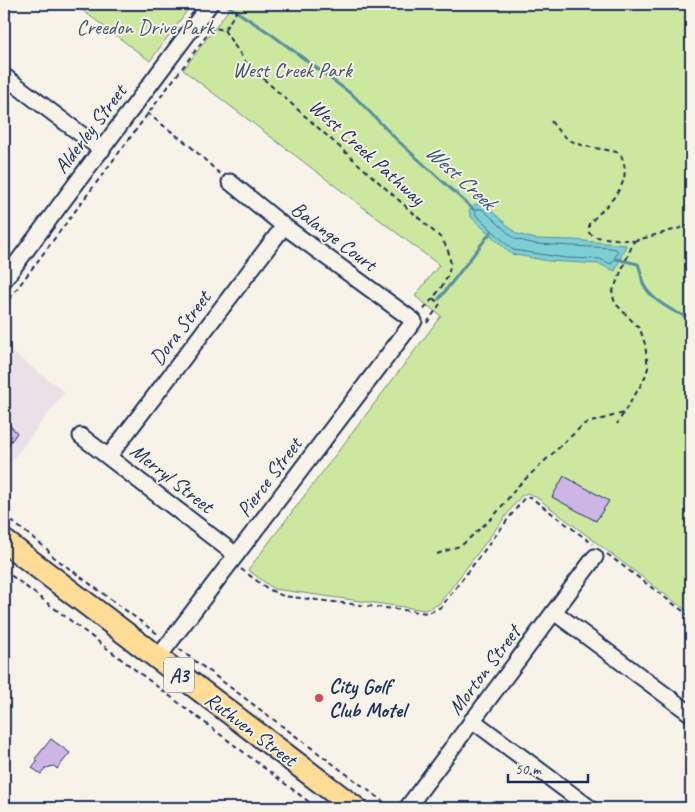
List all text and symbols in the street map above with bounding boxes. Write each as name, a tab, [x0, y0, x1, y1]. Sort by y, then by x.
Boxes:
park label: Creedon Drive Park	[77, 14, 216, 40]
park label: West Creek Park	[232, 57, 353, 83]
street label: Alderley Street	[48, 78, 133, 179]
street label: West Creek Pathway	[304, 93, 432, 212]
water label: West Creek	[420, 138, 504, 218]
street label: Balange Court	[286, 195, 384, 278]
street label: Dora Street	[144, 284, 218, 370]
street label: Pierce Street	[231, 430, 309, 522]
street label: Merryl Street	[125, 438, 220, 520]
street label: Morton Street	[442, 618, 528, 720]
road number: A3	[164, 658, 194, 692]
place label: City Golf Club Motel	[329, 673, 410, 723]
street label: Ruthven Street	[200, 686, 304, 773]
marker: City Golf Club Motel	[313, 692, 325, 704]
scale bar	[508, 752, 588, 784]
text: 50 m	[515, 760, 542, 779]

